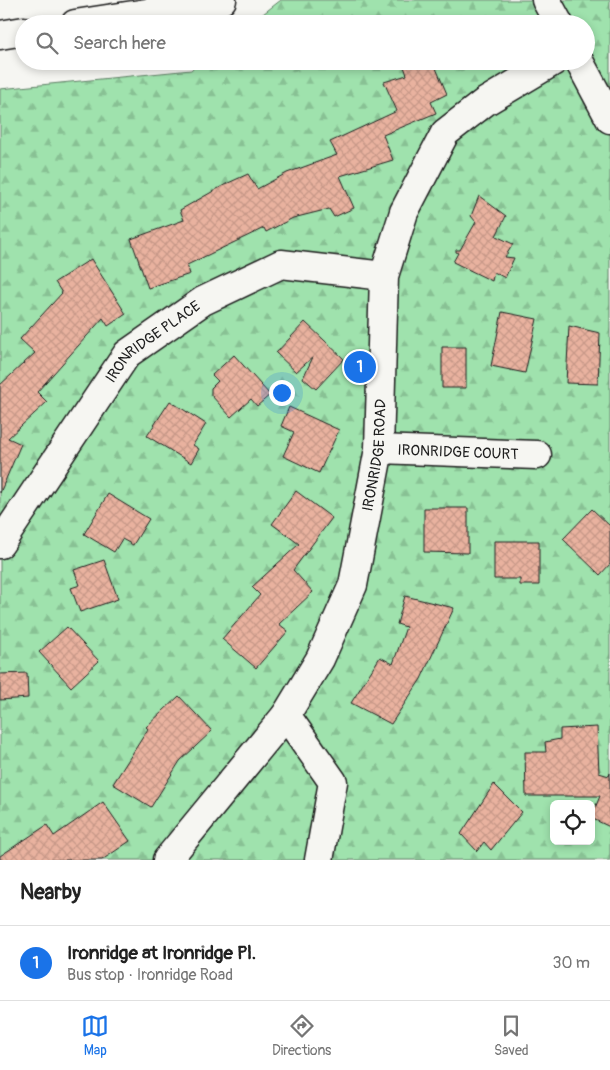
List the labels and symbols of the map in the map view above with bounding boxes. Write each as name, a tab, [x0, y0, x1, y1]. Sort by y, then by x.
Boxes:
street label: IRONRIDGE PLACE	[102, 297, 204, 386]
pin: 1	[344, 348, 376, 386]
your location	[269, 380, 295, 406]
street label: IRONRIDGE ROAD	[358, 399, 390, 513]
street label: IRONRIDGE COURT	[397, 441, 519, 464]

